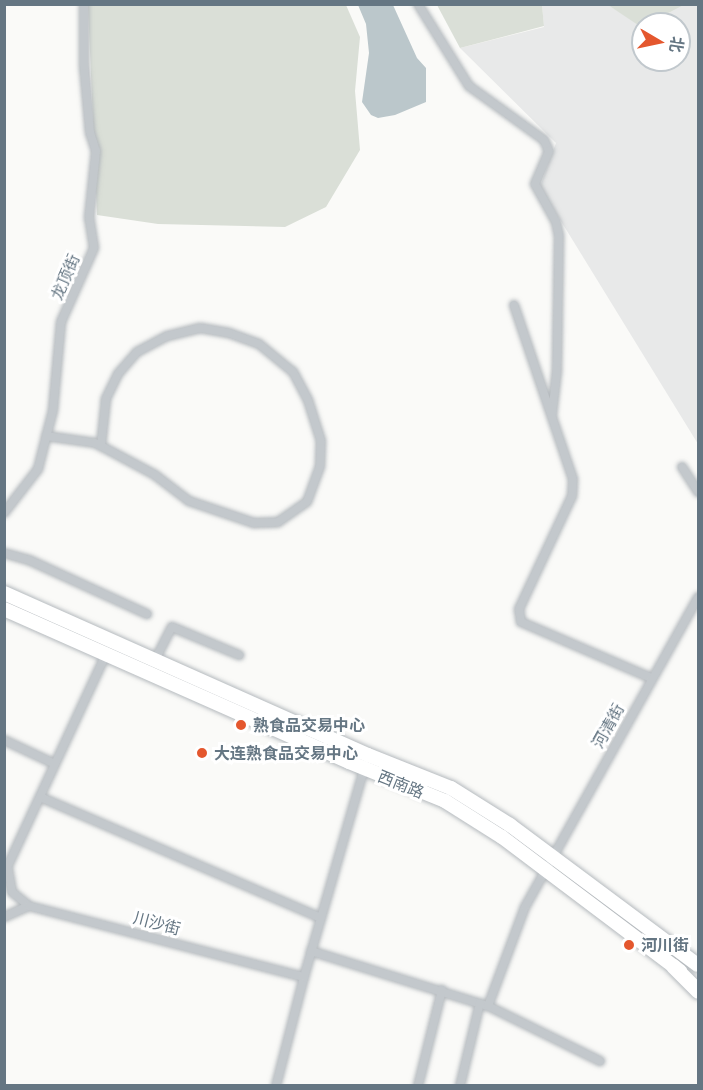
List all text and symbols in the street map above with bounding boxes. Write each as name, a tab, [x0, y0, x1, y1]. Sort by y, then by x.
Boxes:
north arrow	[631, 12, 691, 72]
text: 北	[667, 35, 688, 54]
street label: 龙顶街	[46, 251, 84, 303]
street label: 河清街	[588, 700, 628, 752]
place label: 熟食品交易中心	[253, 715, 365, 735]
marker: 熟食品交易中心	[234, 718, 248, 732]
place label: 大连熟食品交易中心	[214, 743, 358, 763]
marker: 大连熟食品交易中心	[195, 746, 209, 760]
street label: 西南路	[375, 766, 427, 802]
street label: 川沙街	[131, 908, 183, 938]
place label: 河川街	[641, 935, 689, 955]
marker: 河川街	[622, 938, 636, 952]

